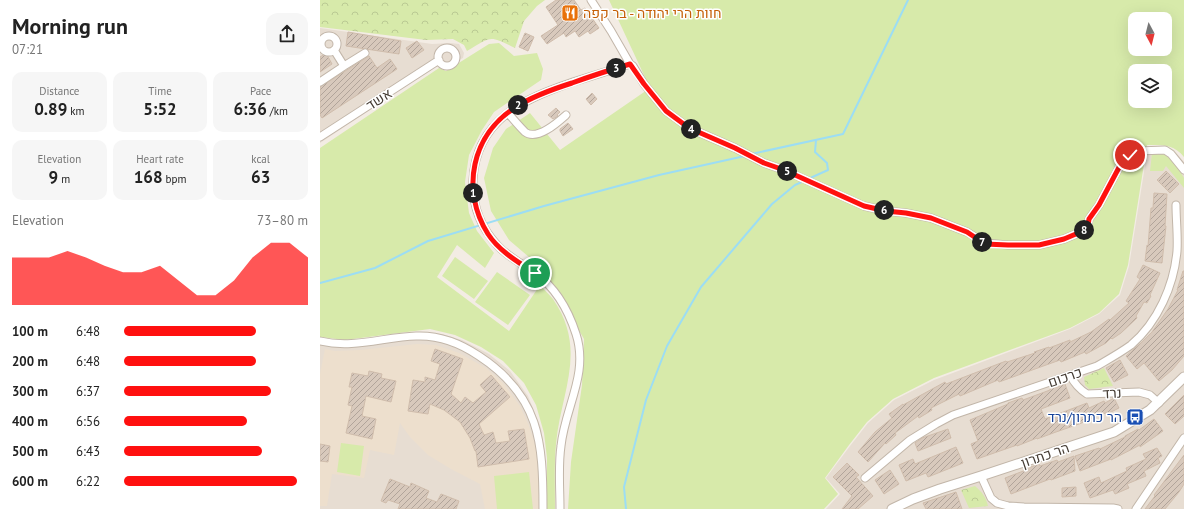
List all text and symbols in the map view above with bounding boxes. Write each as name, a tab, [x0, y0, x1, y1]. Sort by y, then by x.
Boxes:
restaurant icon: חוות הרי יהודה - בר קפה	[560, 3, 580, 23]
place label: חוות הרי יהודה - בר קפה	[583, 4, 721, 22]
text: Morning run	[12, 12, 128, 40]
north arrow	[1128, 12, 1172, 56]
map controls	[1128, 12, 1172, 108]
button: share	[266, 13, 308, 55]
text: 07:21	[12, 41, 43, 58]
pin: 3	[606, 58, 626, 78]
text: 3	[613, 61, 619, 75]
button: layers	[1128, 64, 1172, 108]
text: Distance	[39, 84, 79, 98]
text: Time	[148, 84, 172, 98]
text: Pace	[250, 84, 271, 98]
street label: אשד	[363, 84, 395, 114]
pin: 2	[508, 95, 528, 115]
text: 0.89	[34, 98, 67, 120]
text: 5:52	[143, 98, 177, 120]
text: 6:36	[233, 98, 267, 120]
text: 2	[515, 98, 521, 112]
text: km	[67, 104, 84, 118]
text: /km	[267, 104, 288, 118]
pin: 4	[681, 119, 701, 139]
text: 4	[688, 122, 694, 136]
pin	[1113, 138, 1147, 172]
icon: check	[1119, 144, 1141, 166]
text: Elevation	[37, 152, 81, 166]
text: Heart rate	[136, 152, 184, 166]
text: kcal	[251, 152, 270, 166]
pin: 5	[777, 161, 797, 181]
text: 5	[784, 164, 790, 178]
text: 9	[49, 166, 58, 188]
text: 168	[134, 166, 163, 188]
text: 63	[251, 166, 270, 188]
text: m	[58, 172, 70, 186]
text: bpm	[163, 172, 186, 186]
pin: 1	[463, 183, 483, 203]
text: 1	[470, 186, 476, 200]
pin: 6	[874, 200, 894, 220]
text: 6	[881, 203, 887, 217]
text: Elevation	[12, 212, 64, 229]
text: 73–80 m	[257, 212, 308, 229]
pin: 8	[1074, 220, 1094, 240]
text: 8	[1081, 223, 1087, 237]
pin: 7	[972, 232, 992, 252]
text: 7	[979, 235, 985, 249]
pin	[518, 256, 552, 290]
icon: arrive	[524, 262, 546, 284]
text: 100 m	[12, 323, 48, 340]
text: 6:48	[76, 323, 100, 340]
text: 200 m	[12, 353, 48, 370]
text: 6:48	[76, 353, 100, 370]
street label: כרכום	[1046, 363, 1084, 391]
text: 300 m	[12, 383, 48, 400]
text: 6:37	[76, 383, 100, 400]
street label: נרד	[1102, 384, 1122, 402]
bus stop icon: הר כתרון/נרד	[1125, 407, 1145, 427]
place label: הר כתרון/נרד	[1048, 408, 1122, 426]
text: 400 m	[12, 413, 48, 430]
text: 6:56	[76, 413, 100, 430]
street label: הר כתרון	[1018, 438, 1072, 472]
text: 500 m	[12, 443, 48, 460]
text: 6:43	[76, 443, 100, 460]
text: 600 m	[12, 473, 48, 490]
text: 6:22	[76, 473, 100, 490]

